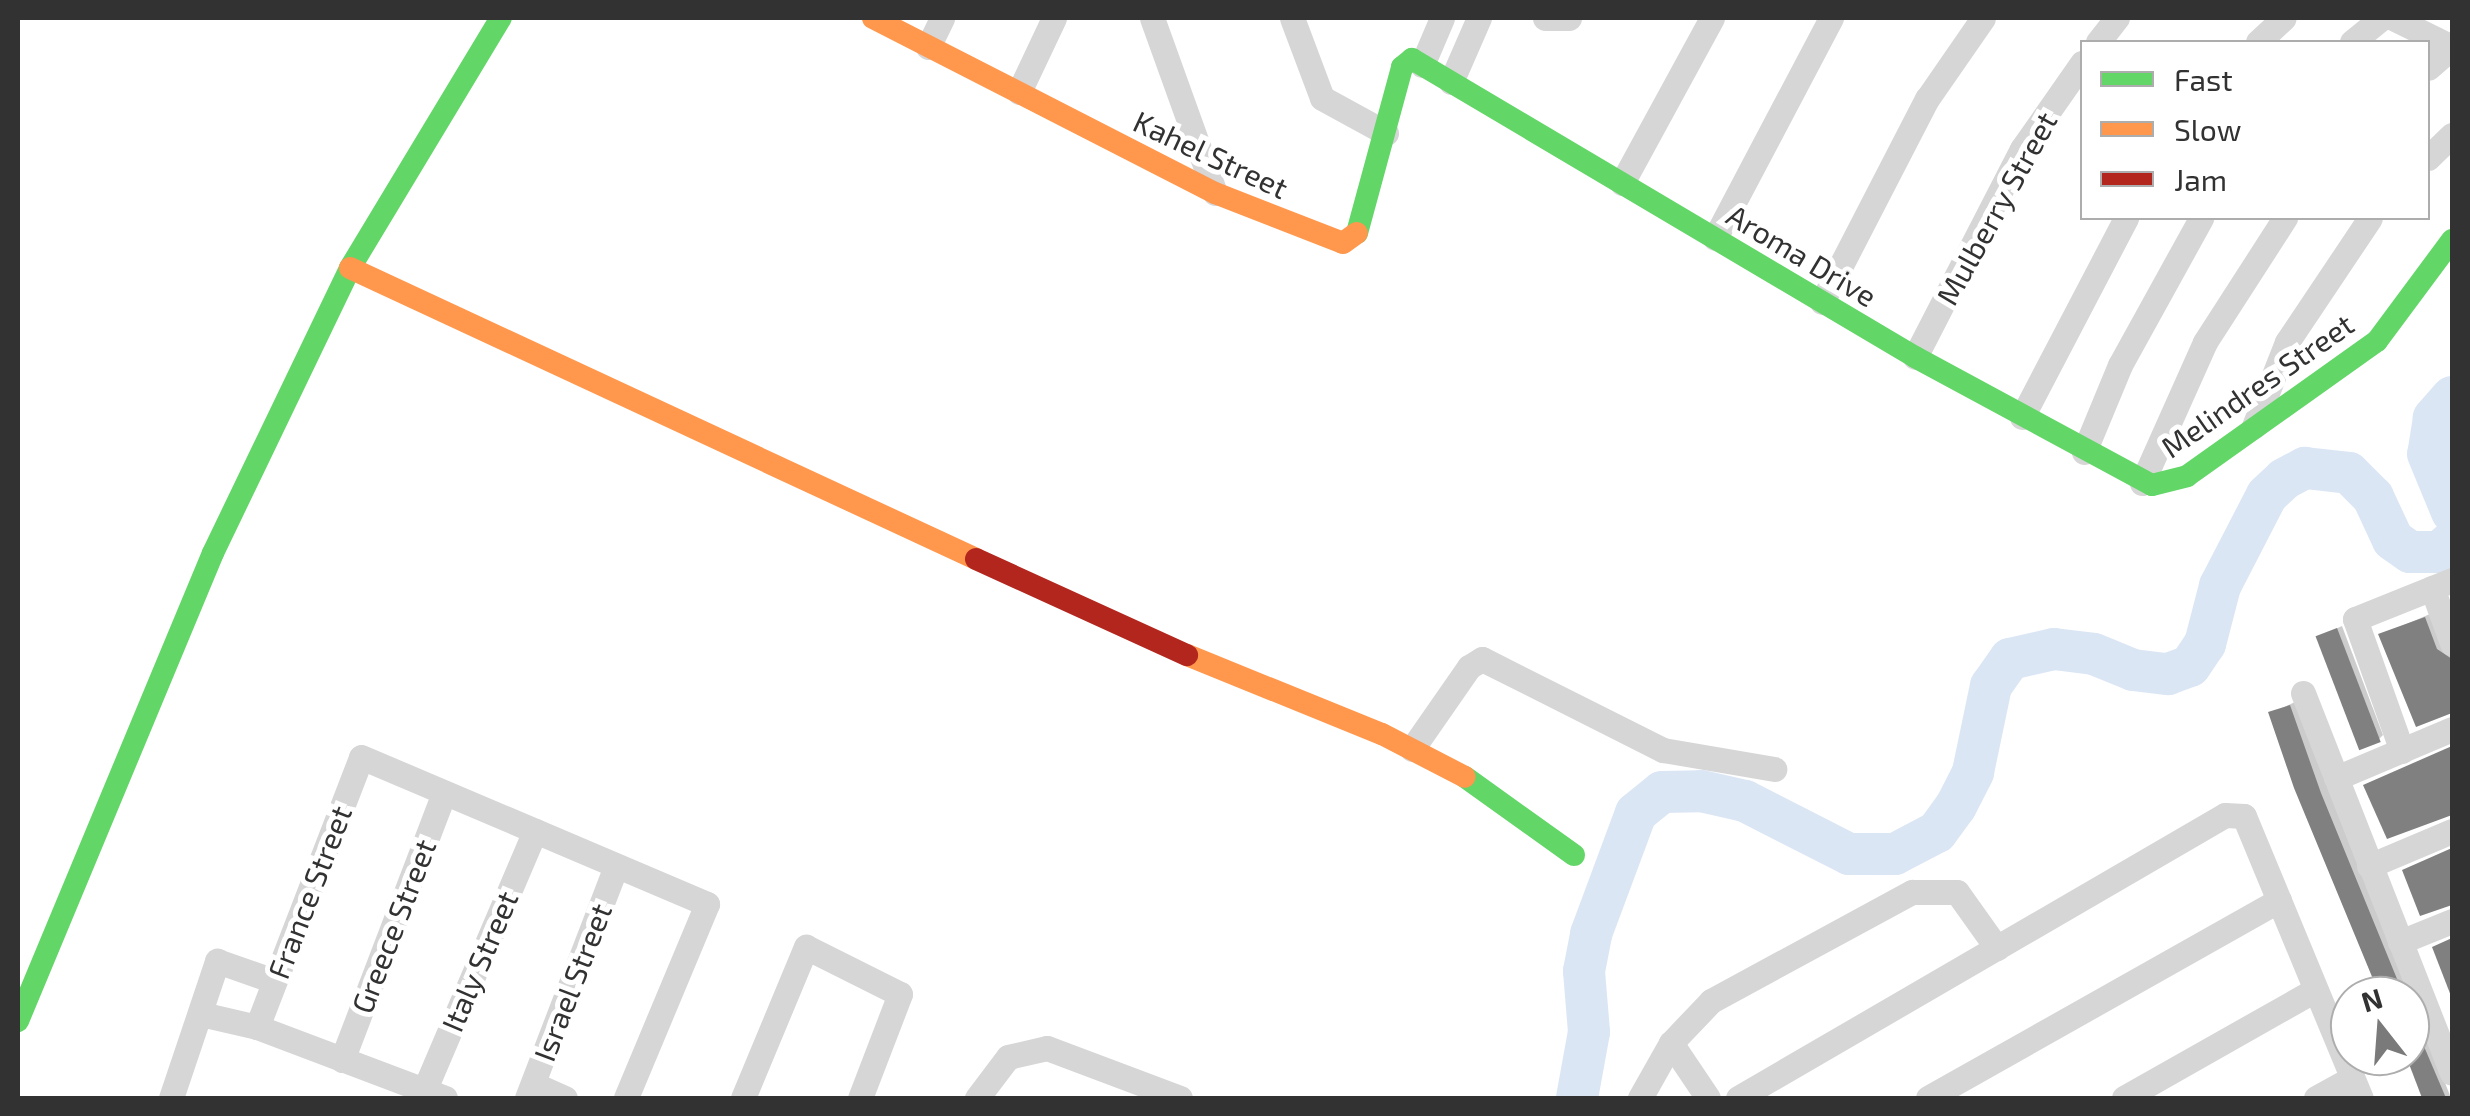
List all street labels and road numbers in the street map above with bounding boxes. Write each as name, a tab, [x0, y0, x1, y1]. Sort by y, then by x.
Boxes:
street label: Kahel Street	[1128, 102, 1294, 206]
street label: Mulberry Street	[1928, 105, 2064, 311]
street label: Aroma Drive	[1721, 196, 1883, 314]
street label: Melindres Street	[2154, 305, 2360, 465]
street label: France Street	[260, 801, 358, 983]
street label: Greece Street	[343, 834, 443, 1018]
street label: Italy Street	[433, 885, 525, 1037]
street label: Israel Street	[525, 898, 619, 1066]

